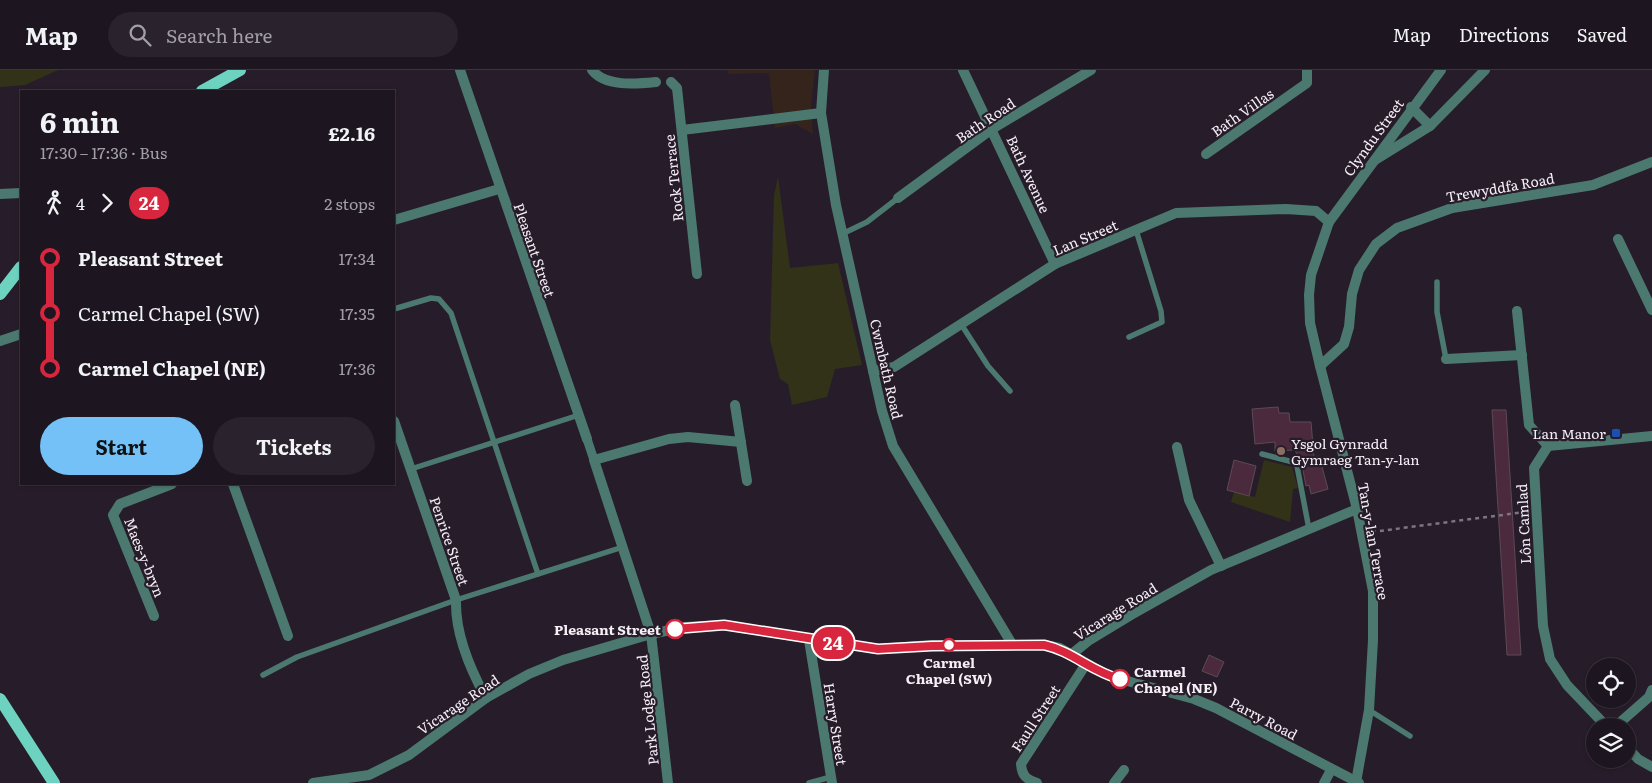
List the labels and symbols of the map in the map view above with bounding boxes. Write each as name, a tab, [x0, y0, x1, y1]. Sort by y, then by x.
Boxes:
street label: Bath Villas	[1207, 83, 1277, 141]
street label: Bath Road	[951, 92, 1019, 147]
street label: Clyndu Street	[1338, 94, 1408, 180]
street label: Bath Avenue	[1002, 132, 1056, 216]
street label: Rock Terrace	[658, 133, 688, 223]
street label: Trewyddfa Road	[1444, 168, 1556, 206]
street label: Pleasant Street	[509, 200, 561, 300]
street label: Lan Street	[1050, 214, 1121, 260]
street label: Cwmbath Road	[866, 317, 908, 421]
place label: Lan Manor	[1533, 423, 1606, 443]
marker: Lan Manor	[1610, 427, 1622, 439]
place label: Ysgol Gynradd Gymraeg Tan-y-lan	[1291, 433, 1420, 469]
marker: Ysgol Gynradd Gymraeg Tan-y-lan	[1275, 445, 1287, 457]
street label: Tan-y-lan Terrace	[1354, 481, 1394, 601]
street label: Lôn Camlad	[1511, 483, 1535, 565]
street label: Penrice Street	[425, 494, 475, 589]
street label: Maes-y-bryn	[120, 514, 170, 600]
street label: Vicarage Road	[1069, 577, 1161, 645]
place label: Pleasant Street	[554, 619, 662, 639]
marker: Pleasant Street	[665, 619, 685, 639]
line badge: 24	[810, 627, 856, 659]
marker: Carmel Chapel (SW)	[942, 638, 956, 652]
place label: Carmel Chapel (SW)	[906, 652, 992, 688]
street label: Park Lodge Road	[631, 653, 663, 766]
place label: Carmel Chapel (NE)	[1134, 661, 1217, 697]
street label: Vicarage Road	[413, 669, 503, 739]
marker: Carmel Chapel (NE)	[1110, 669, 1130, 689]
street label: Faull Street	[1006, 680, 1064, 755]
street label: Harry Street	[820, 681, 852, 767]
street label: Parry Road	[1227, 692, 1302, 744]

